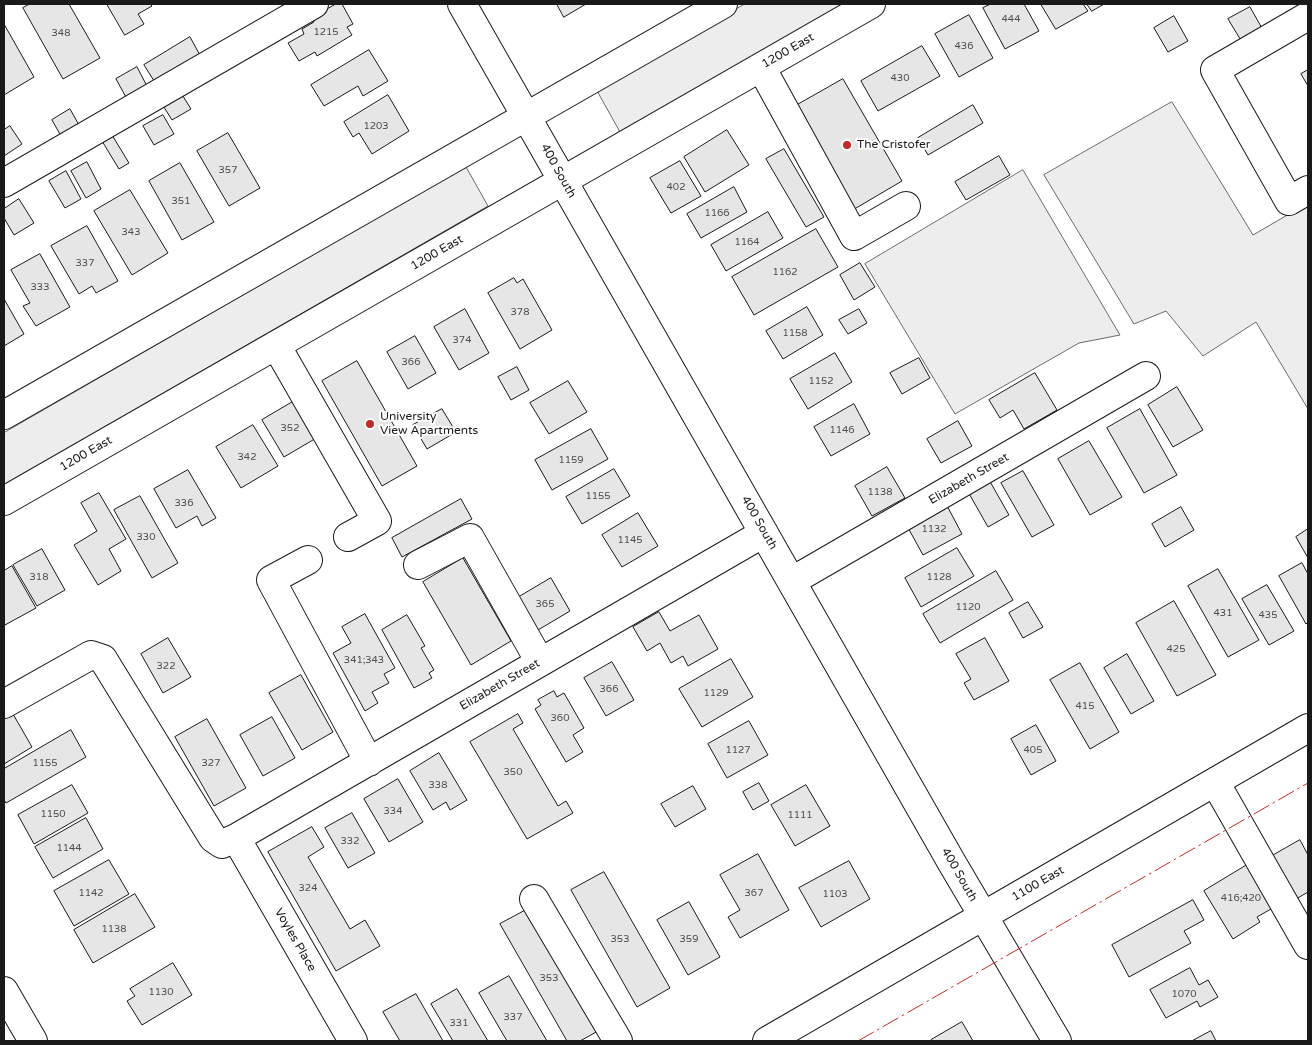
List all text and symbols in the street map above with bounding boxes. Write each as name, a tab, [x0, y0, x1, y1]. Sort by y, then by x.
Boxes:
house number: 444	[1002, 13, 1020, 25]
house number: 1215	[313, 26, 339, 38]
house number: 348	[52, 27, 70, 39]
street label: 1200 East	[759, 30, 817, 72]
house number: 436	[955, 40, 973, 52]
house number: 430	[891, 72, 909, 84]
house number: 1203	[363, 120, 389, 132]
place label: The Cristofer	[857, 138, 930, 152]
marker: The Cristofer	[841, 139, 853, 151]
street label: 400 South	[537, 141, 579, 201]
house number: 357	[219, 164, 237, 176]
house number: 402	[667, 181, 685, 193]
house number: 351	[172, 195, 190, 207]
house number: 1166	[704, 207, 730, 219]
house number: 343	[122, 226, 140, 238]
street label: 1200 East	[408, 232, 466, 274]
house number: 1164	[734, 236, 760, 248]
house number: 337	[76, 257, 94, 269]
house number: 1162	[772, 266, 798, 278]
house number: 333	[31, 281, 49, 293]
house number: 378	[511, 306, 529, 318]
house number: 1158	[782, 327, 808, 339]
house number: 374	[453, 334, 471, 346]
house number: 366	[402, 356, 420, 368]
house number: 1152	[808, 375, 834, 387]
place label: University View Apartments	[380, 410, 478, 438]
marker: University View Apartments	[364, 418, 376, 430]
house number: 352	[281, 422, 299, 434]
house number: 1146	[829, 424, 855, 436]
street label: 1200 East	[57, 433, 115, 475]
street label: Elizabeth Street	[926, 450, 1012, 508]
house number: 342	[238, 451, 256, 463]
house number: 1159	[558, 454, 584, 466]
house number: 1138	[867, 486, 893, 498]
house number: 1155	[585, 490, 611, 502]
street label: 400 South	[738, 494, 780, 552]
house number: 336	[175, 497, 193, 509]
house number: 1132	[921, 523, 947, 535]
house number: 330	[137, 531, 155, 543]
house number: 1145	[617, 534, 643, 546]
house number: 318	[30, 571, 48, 583]
house number: 1128	[926, 571, 952, 583]
house number: 365	[536, 598, 554, 610]
house number: 1120	[955, 601, 981, 613]
house number: 431	[1214, 607, 1232, 619]
house number: 435	[1259, 609, 1277, 621]
house number: 425	[1167, 643, 1185, 655]
house number: 341;343	[344, 654, 384, 666]
street label: Elizabeth Street	[457, 656, 543, 714]
house number: 322	[157, 660, 175, 672]
house number: 366	[600, 683, 618, 695]
house number: 1129	[703, 687, 729, 699]
house number: 415	[1076, 700, 1094, 712]
house number: 360	[551, 712, 569, 724]
house number: 1127	[725, 744, 751, 756]
house number: 405	[1024, 744, 1042, 756]
house number: 1155	[32, 757, 58, 769]
house number: 327	[202, 757, 220, 769]
house number: 350	[504, 766, 522, 778]
house number: 338	[429, 779, 447, 791]
house number: 334	[384, 805, 402, 817]
house number: 1150	[40, 808, 66, 820]
house number: 1111	[787, 809, 813, 821]
house number: 332	[341, 835, 359, 847]
house number: 1144	[56, 842, 82, 854]
street label: 400 South	[938, 846, 980, 904]
street label: 1100 East	[1009, 863, 1067, 905]
house number: 324	[299, 882, 317, 894]
house number: 1142	[78, 887, 104, 899]
house number: 367	[745, 887, 763, 899]
house number: 1103	[822, 888, 848, 900]
house number: 416;420	[1221, 892, 1261, 904]
street label: Voyles Place	[271, 906, 319, 974]
house number: 1138	[101, 923, 127, 935]
house number: 353	[611, 933, 629, 945]
house number: 359	[680, 933, 698, 945]
house number: 353	[540, 972, 558, 984]
house number: 1130	[148, 986, 174, 998]
house number: 1070	[1171, 988, 1197, 1000]
house number: 337	[504, 1011, 522, 1023]
house number: 331	[450, 1017, 468, 1029]

